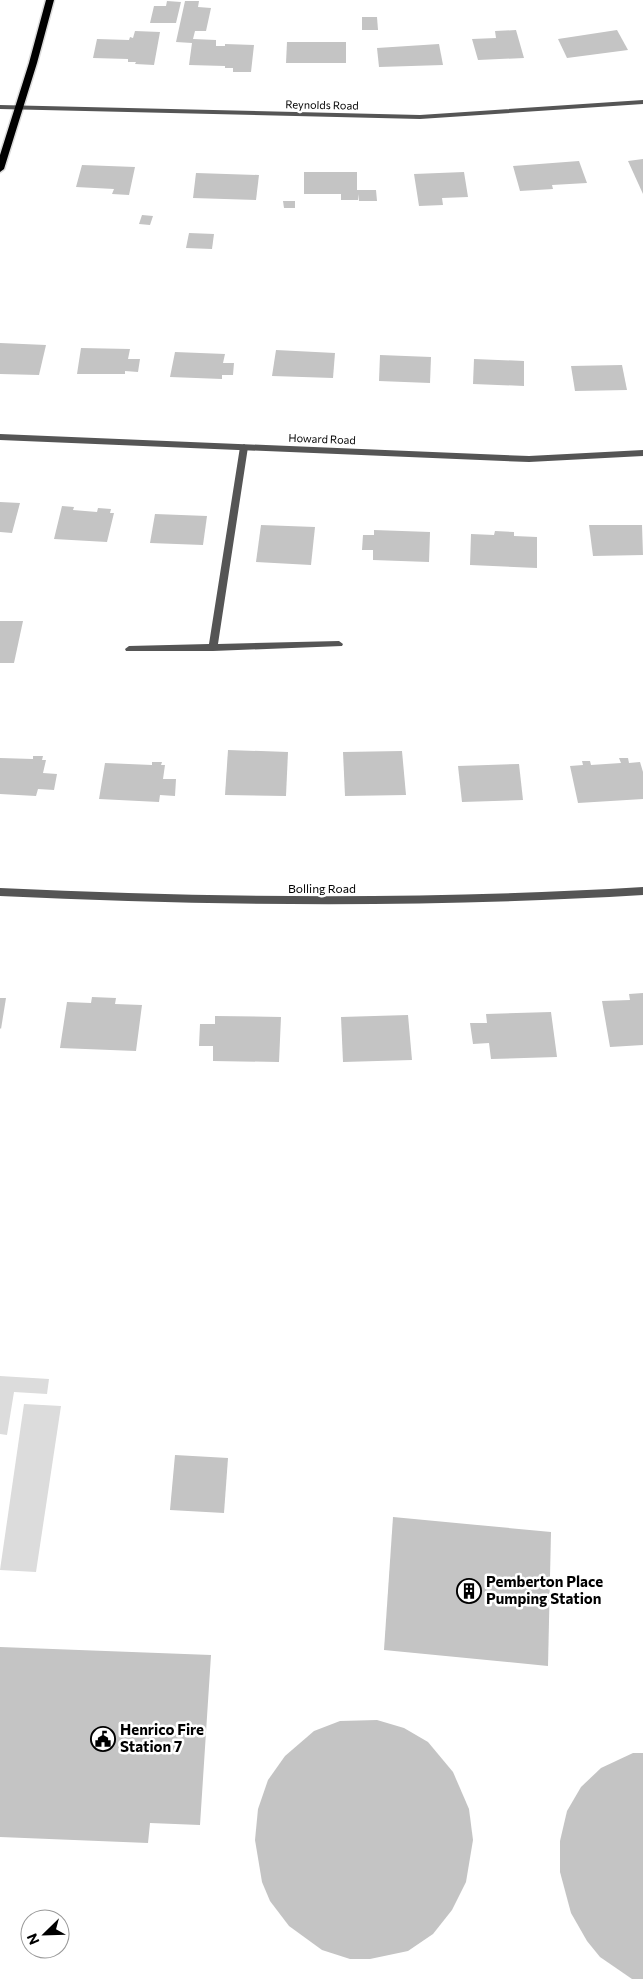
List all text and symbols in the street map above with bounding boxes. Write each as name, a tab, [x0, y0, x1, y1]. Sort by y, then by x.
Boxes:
street label: Reynolds Road	[285, 97, 359, 112]
street label: Howard Road	[288, 431, 356, 446]
street label: Bolling Road	[288, 881, 356, 895]
place label: Pemberton Place Pumping Station	[486, 1572, 603, 1607]
building icon: Pemberton Place Pumping Station	[456, 1578, 482, 1604]
place label: Henrico Fire Station 7	[120, 1720, 204, 1755]
public building icon: Henrico Fire Station 7	[90, 1726, 116, 1752]
north arrow	[20, 1909, 70, 1959]
text: N	[23, 1931, 42, 1947]

